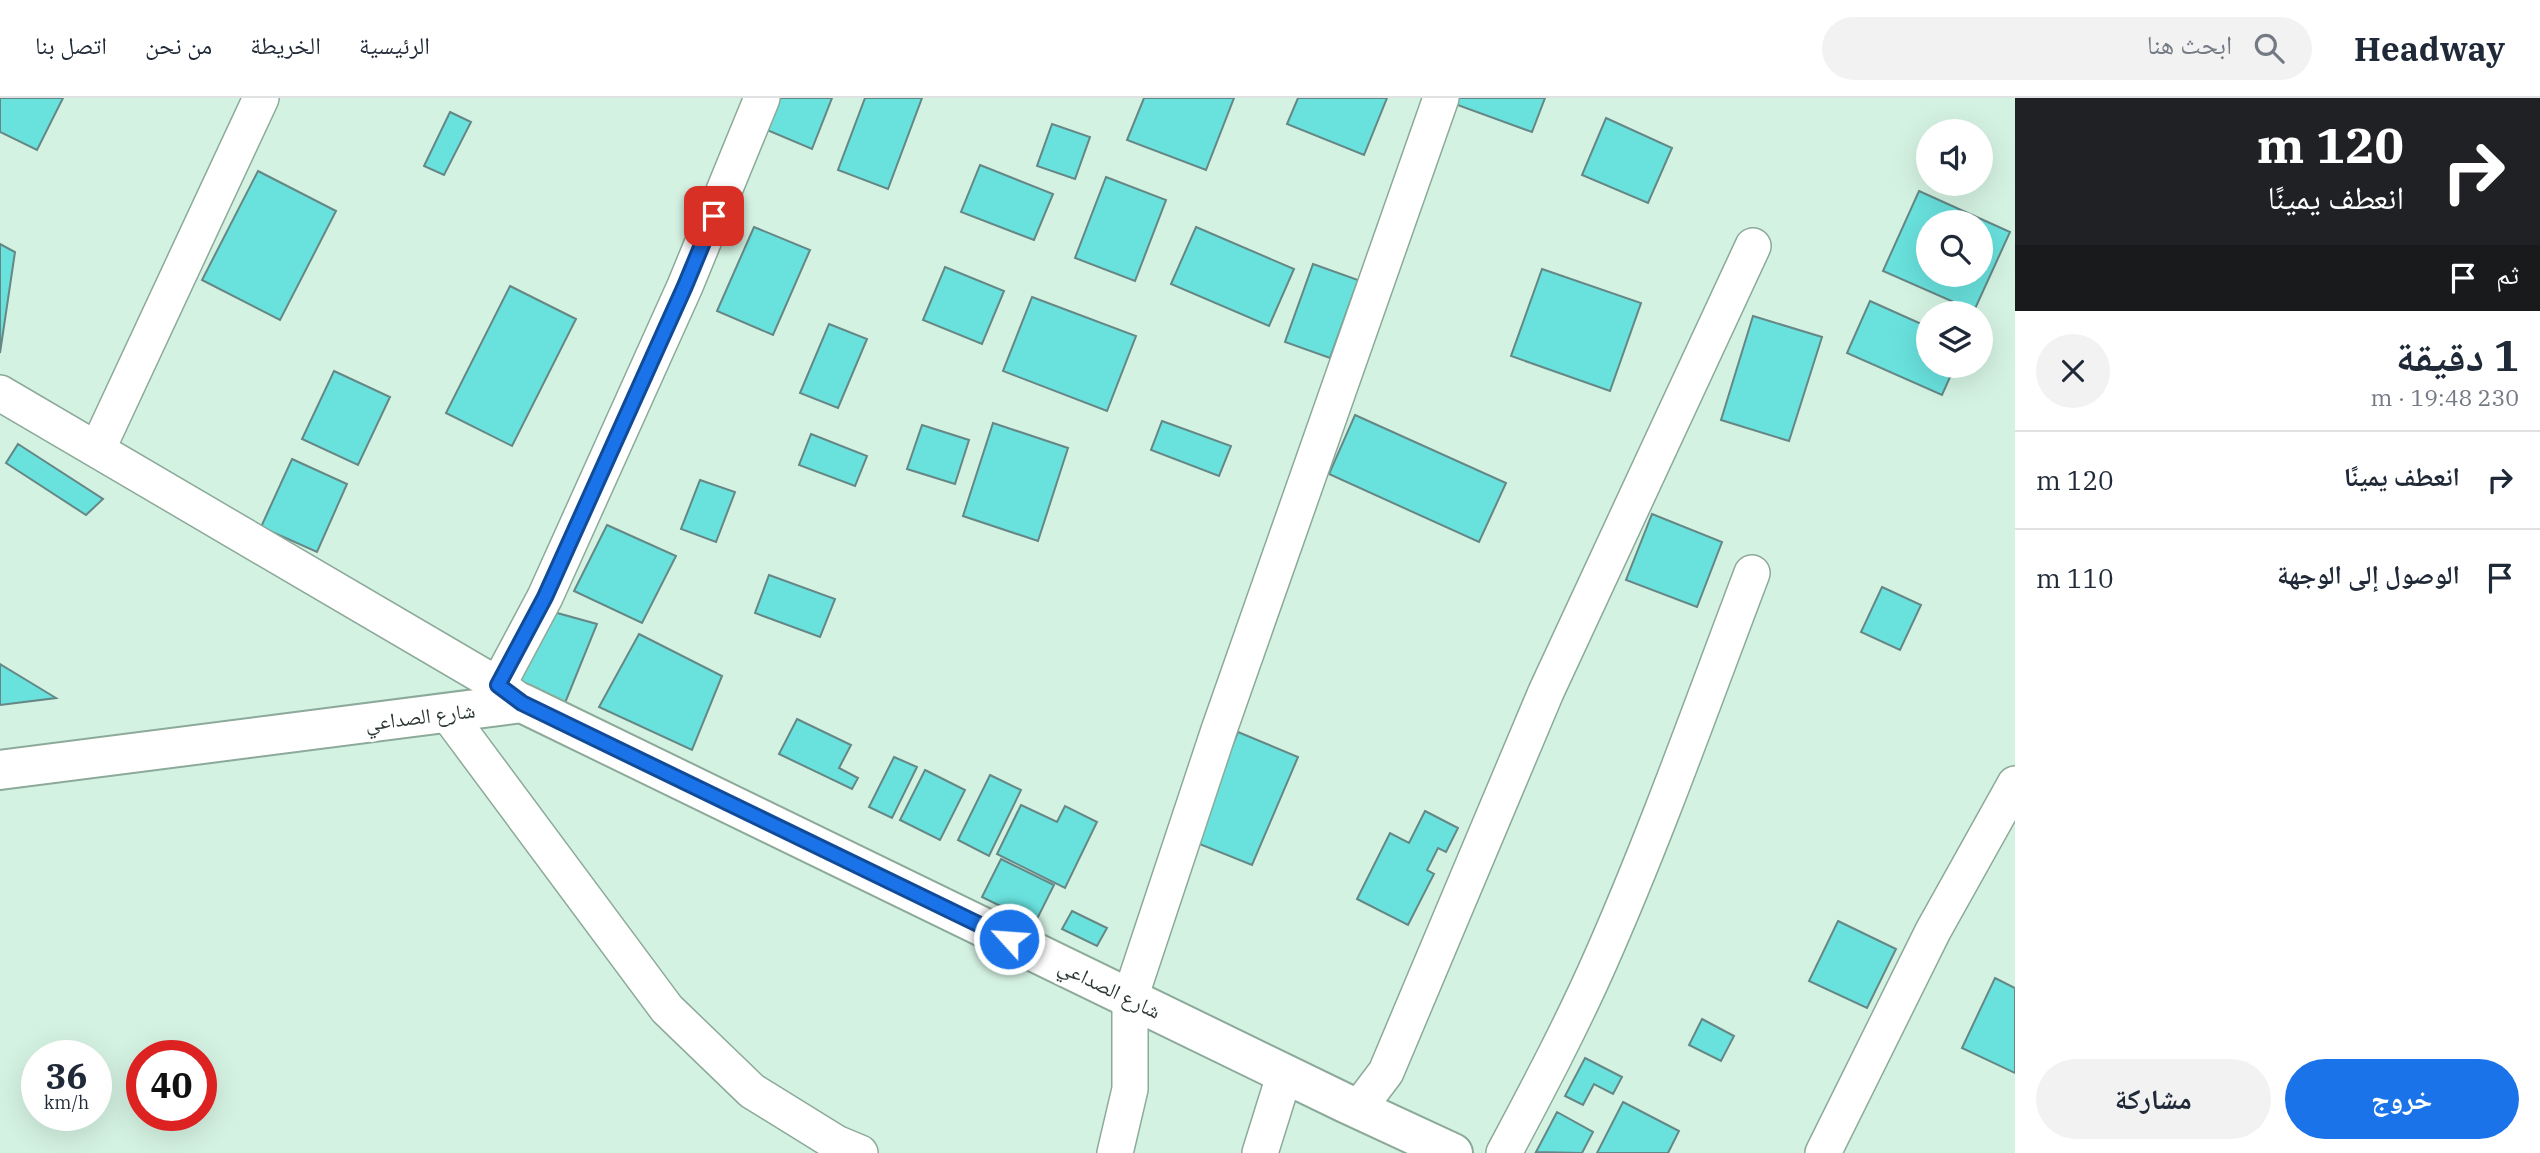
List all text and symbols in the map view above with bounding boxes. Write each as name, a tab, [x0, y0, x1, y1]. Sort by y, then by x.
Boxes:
search box	[1822, 17, 2312, 80]
text: ابحث هنا	[2147, 27, 2232, 61]
text: Headway	[2354, 27, 2505, 70]
text: اتصل بنا	[35, 29, 107, 61]
text: من نحن	[145, 29, 212, 61]
text: الخريطة	[250, 29, 321, 61]
text: الرئيسية	[359, 29, 430, 61]
icon: search	[2250, 29, 2288, 67]
text: 120 m	[2257, 113, 2404, 176]
map controls	[1916, 119, 1993, 378]
button: sound	[1916, 119, 1993, 196]
icon: right	[2428, 126, 2519, 217]
text: انعطف يمينًا	[2267, 176, 2404, 218]
pin	[684, 186, 744, 246]
icon: arrive	[695, 197, 733, 235]
button: search	[1916, 210, 1993, 287]
text: ثم	[2496, 257, 2519, 291]
icon: arrive	[2444, 259, 2482, 297]
button: layers	[1916, 301, 1993, 378]
text: 1 دقيقة	[2396, 328, 2519, 383]
button: close	[2036, 334, 2110, 408]
text: 230 m · 19:48	[2370, 382, 2519, 412]
text: انعطف يمينًا	[2344, 459, 2460, 493]
icon: right	[2481, 461, 2519, 499]
text: 120 m	[2036, 463, 2114, 497]
text: الوصول إلى الوجهة	[2277, 557, 2460, 591]
icon: arrive	[2481, 559, 2519, 597]
text: 110 m	[2036, 561, 2114, 595]
street label: شارع الصداعي	[363, 695, 477, 740]
position arrow	[972, 902, 1046, 976]
street label: شارع الصداعي	[1053, 951, 1166, 1028]
speed limit sign: 40	[126, 1040, 217, 1131]
text: 36	[45, 1053, 88, 1099]
button: مشاركة	[2036, 1059, 2271, 1139]
button: خروج	[2285, 1059, 2519, 1139]
text: km/h	[44, 1091, 89, 1114]

